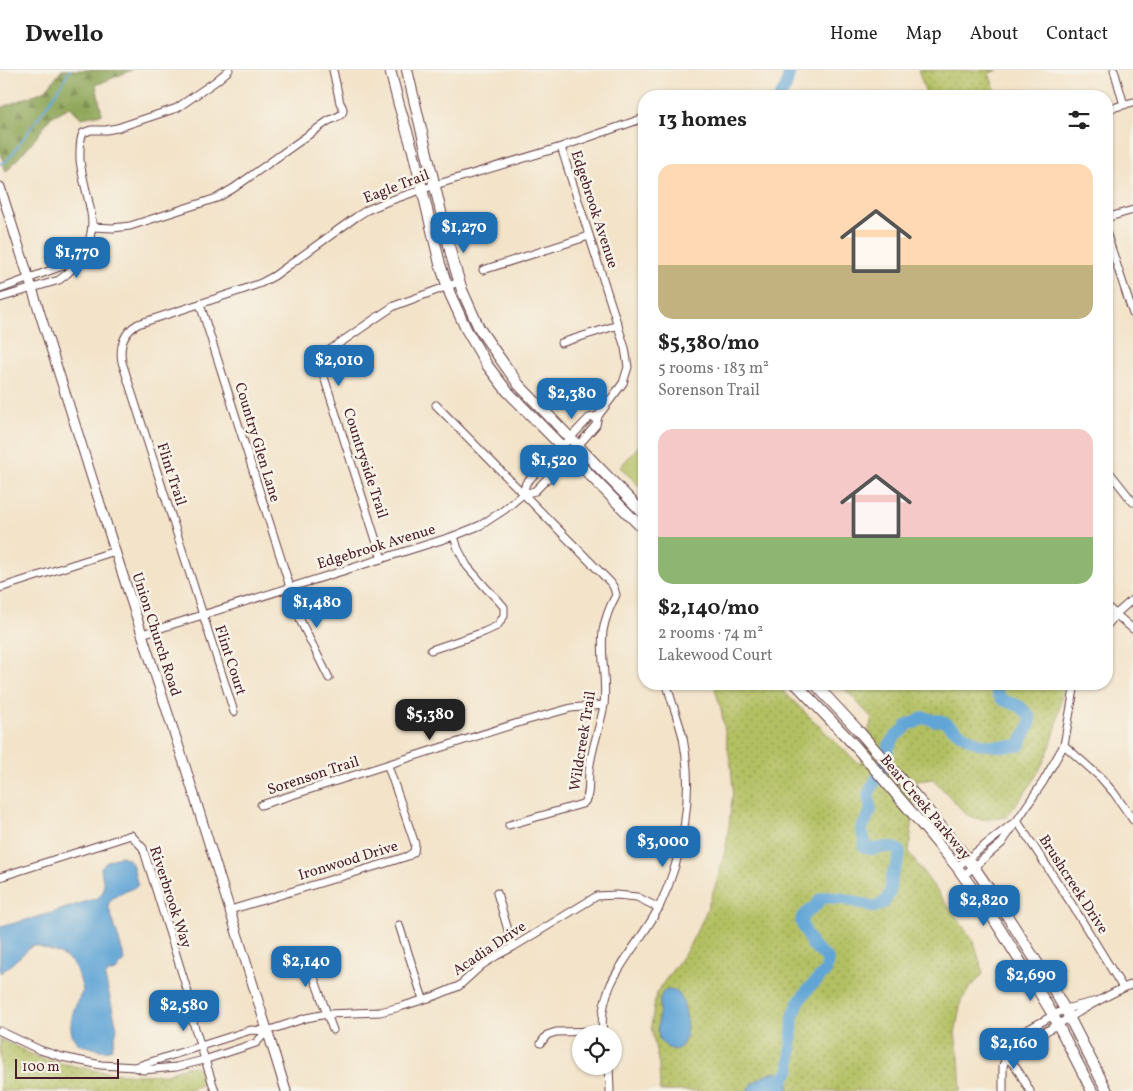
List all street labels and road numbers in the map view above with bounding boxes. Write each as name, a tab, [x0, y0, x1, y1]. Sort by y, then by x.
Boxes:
street label: Edgebrook Avenue	[565, 148, 623, 271]
street label: Eagle Trail	[360, 165, 433, 210]
street label: Country Glen Lane	[228, 380, 285, 505]
street label: Countryside Trail	[337, 406, 392, 521]
street label: Flint Trail	[151, 440, 191, 509]
street label: Edgebrook Avenue	[315, 519, 438, 575]
street label: Union Church Road	[126, 570, 186, 699]
street label: Flint Court	[208, 623, 251, 698]
street label: Wildcreek Trail	[565, 690, 602, 793]
street label: Bear Creek Parkway	[874, 751, 975, 865]
street label: Sorenson Trail	[265, 752, 362, 801]
street label: Brushcreek Drive	[1033, 831, 1113, 939]
street label: Ironwood Drive	[296, 836, 401, 887]
street label: Riverbrook Way	[143, 844, 196, 951]
street label: Acadia Drive	[449, 917, 531, 982]

